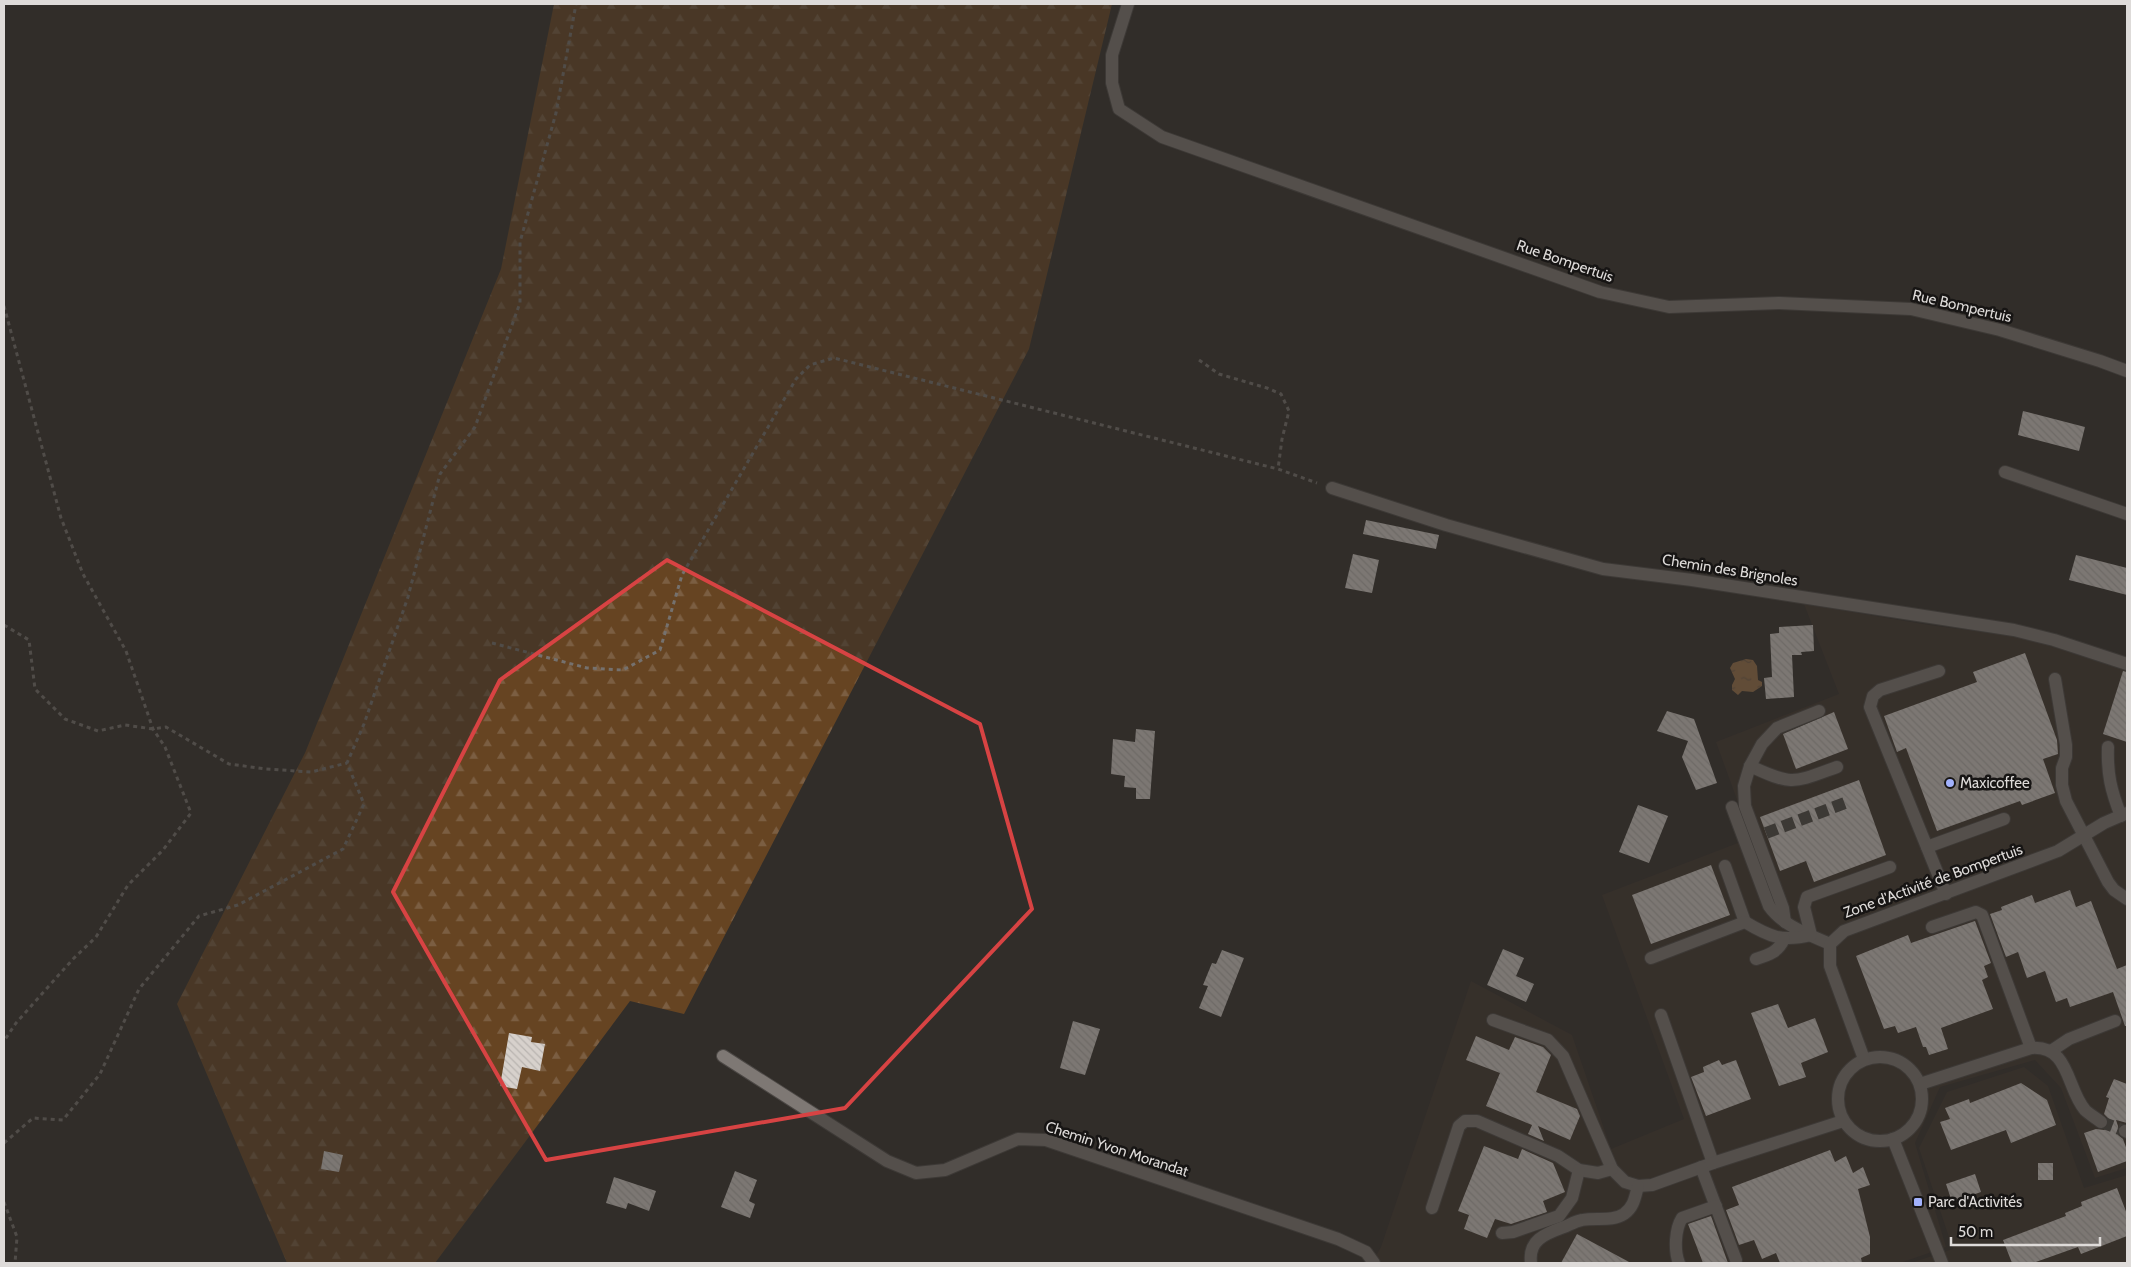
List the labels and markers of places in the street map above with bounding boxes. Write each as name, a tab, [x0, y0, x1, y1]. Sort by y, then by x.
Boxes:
place label: Maxicoffee	[1960, 774, 2030, 792]
marker: Maxicoffee	[1944, 777, 1956, 789]
place label: Parc d'Activités	[1928, 1193, 2022, 1211]
marker: Parc d'Activités	[1912, 1196, 1924, 1208]

